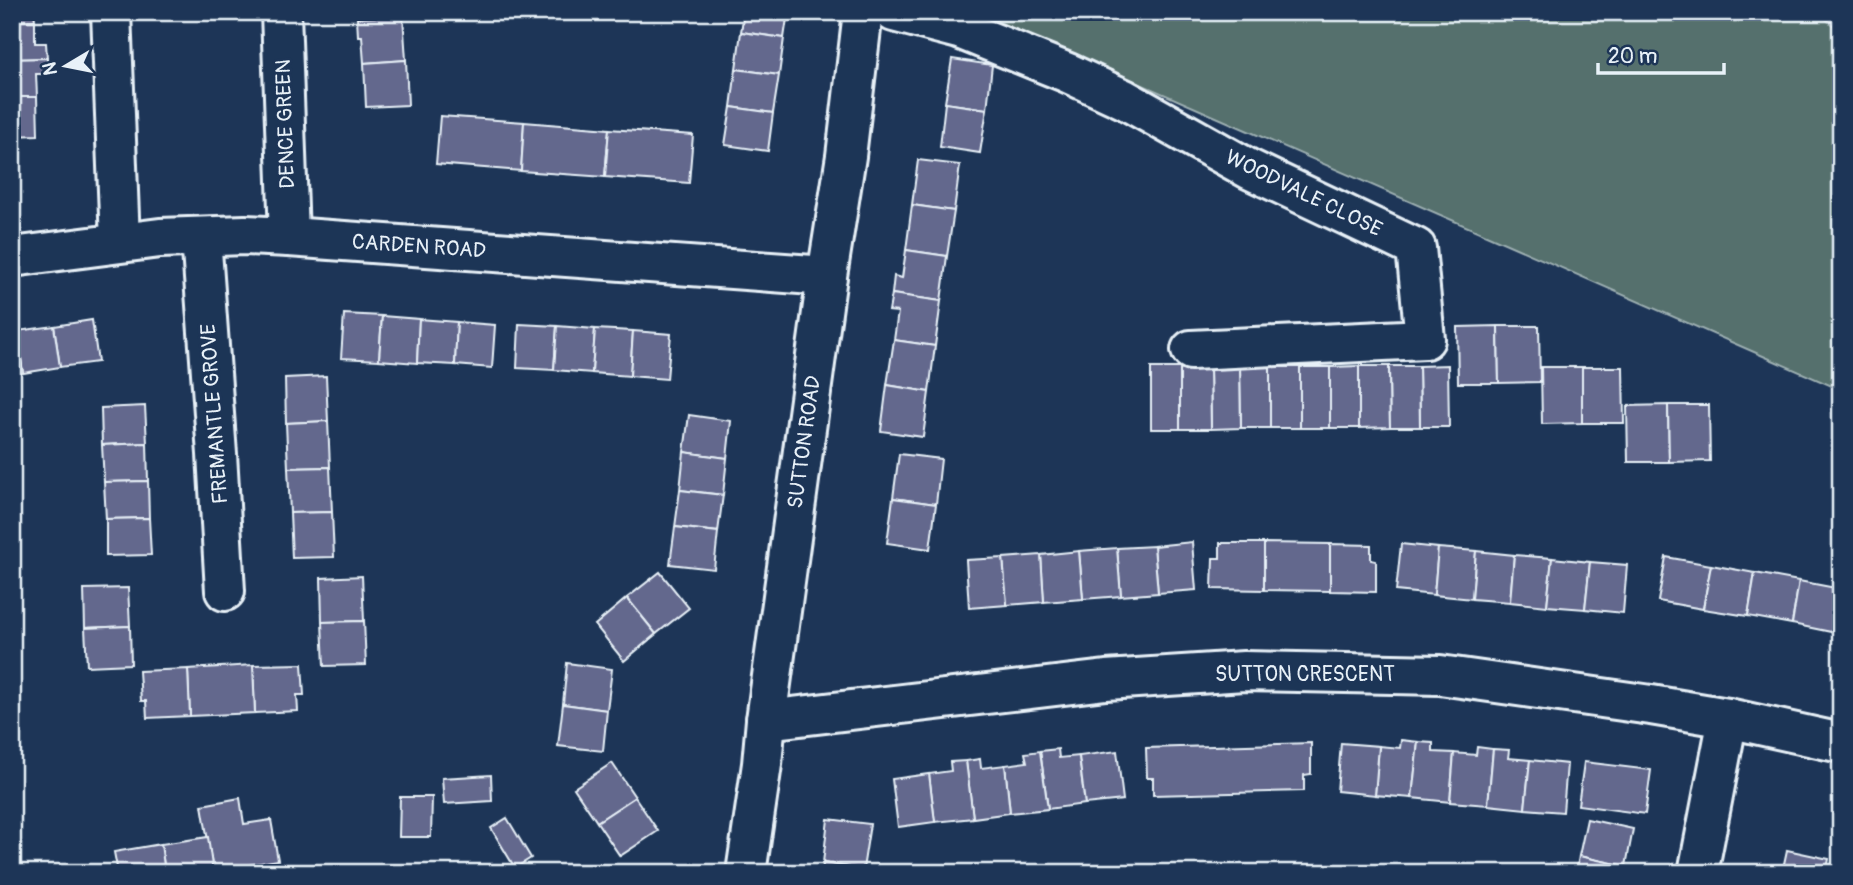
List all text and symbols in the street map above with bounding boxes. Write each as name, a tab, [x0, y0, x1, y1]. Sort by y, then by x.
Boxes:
north arrow	[32, 32, 102, 102]
scale bar	[1598, 32, 1724, 76]
text: 20 m	[1608, 43, 1657, 70]
street label: DENCE GREEN	[270, 59, 301, 189]
text: N	[37, 60, 63, 77]
street label: WOODVALE CLOSE	[1221, 144, 1387, 243]
street label: CARDEN ROAD	[351, 228, 487, 265]
street label: FREMANTLE GROVE	[195, 323, 234, 505]
street label: SUTTON ROAD	[782, 374, 827, 510]
street label: SUTTON CRESCENT	[1215, 661, 1395, 688]

